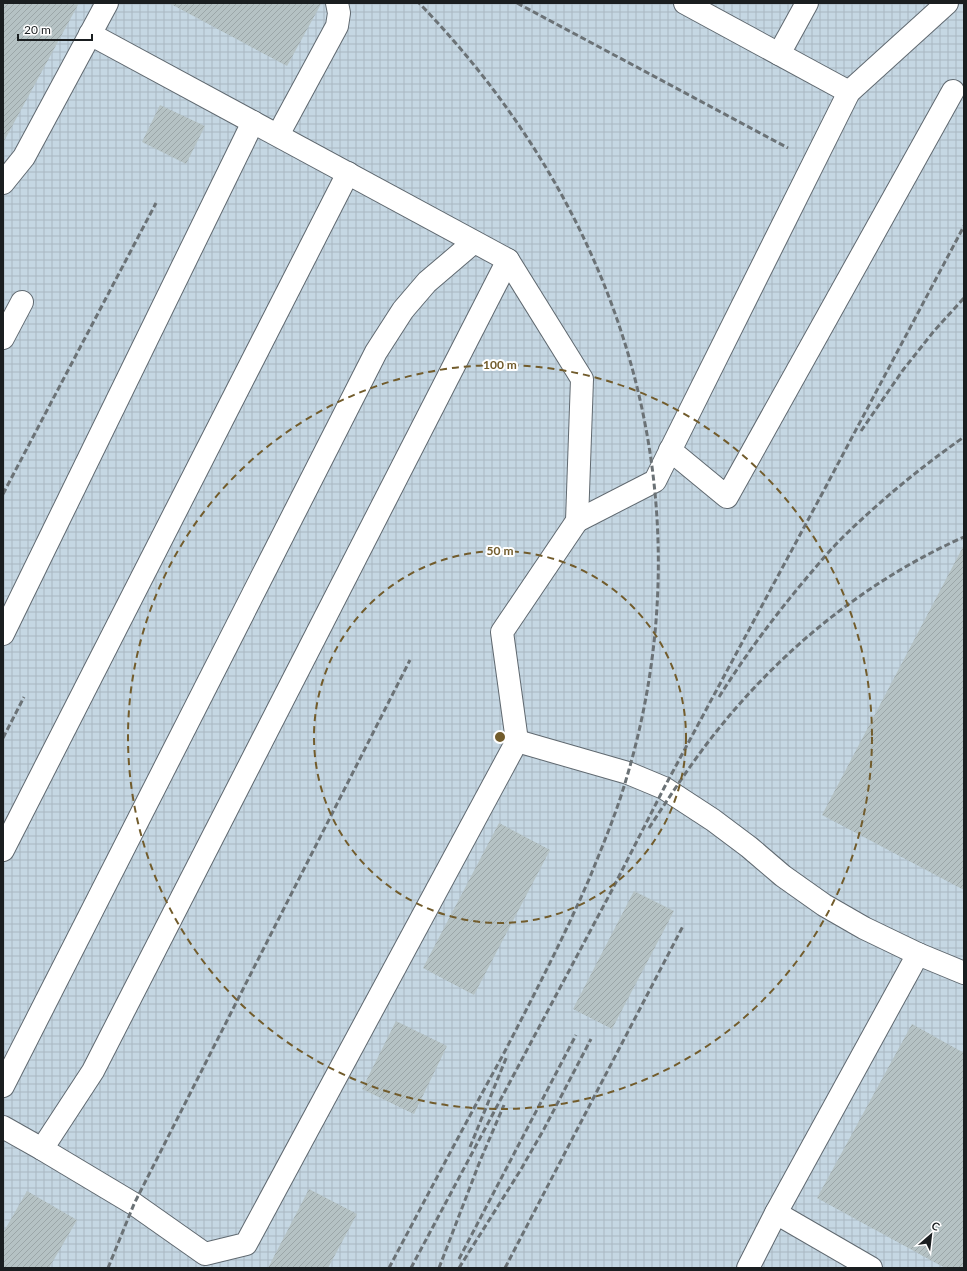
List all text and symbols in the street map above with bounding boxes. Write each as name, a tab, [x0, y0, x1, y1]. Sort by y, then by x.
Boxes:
scale bar	[18, 16, 92, 42]
text: 20 m	[24, 22, 51, 37]
text: 100 m	[483, 357, 517, 372]
text: 50 m	[487, 543, 513, 558]
centre of rings	[493, 730, 507, 744]
north arrow	[911, 1215, 951, 1255]
text: С	[930, 1218, 943, 1234]

